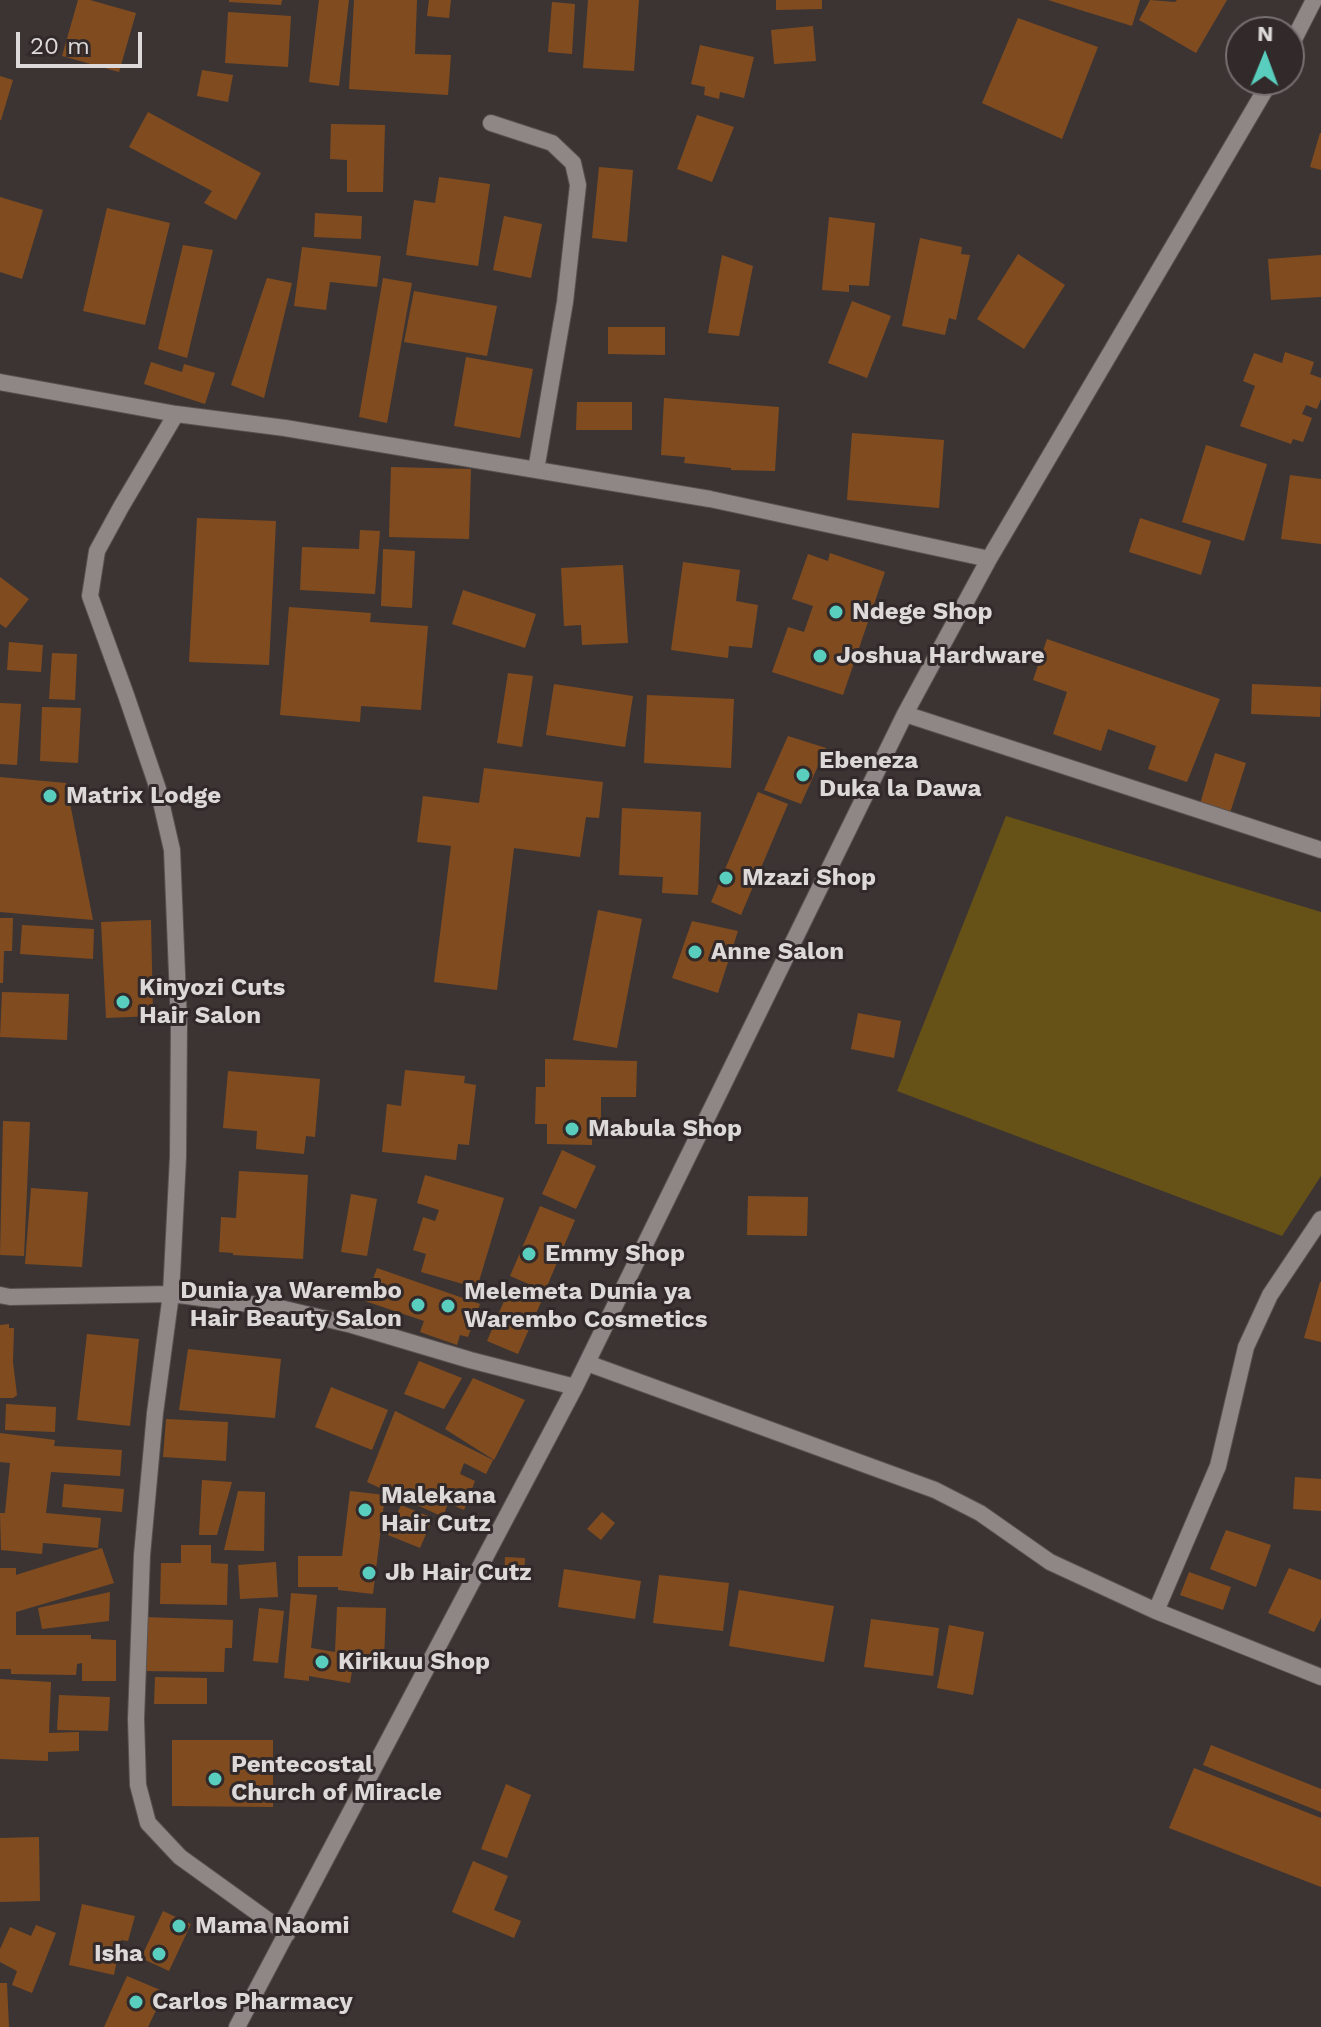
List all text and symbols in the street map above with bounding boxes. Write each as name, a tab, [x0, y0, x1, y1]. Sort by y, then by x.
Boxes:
scale bar	[20, 16, 146, 66]
north arrow	[1225, 16, 1305, 96]
text: N	[1257, 21, 1274, 46]
text: 20 m	[30, 32, 90, 60]
place label: Ndege Shop	[852, 598, 993, 626]
marker: Ndege Shop	[827, 603, 845, 621]
place label: Joshua Hardware	[836, 642, 1045, 670]
marker: Joshua Hardware	[811, 647, 829, 665]
place label: Ebeneza Duka la Dawa	[819, 747, 981, 803]
marker: Ebeneza Duka la Dawa	[794, 766, 812, 784]
place label: Matrix Lodge	[66, 782, 221, 810]
marker: Matrix Lodge	[41, 787, 59, 805]
place label: Mzazi Shop	[742, 864, 876, 892]
marker: Mzazi Shop	[717, 869, 735, 887]
place label: Anne Salon	[711, 938, 844, 966]
marker: Anne Salon	[686, 943, 704, 961]
place label: Kinyozi Cuts Hair Salon	[139, 974, 285, 1030]
marker: Kinyozi Cuts Hair Salon	[114, 993, 132, 1011]
place label: Mabula Shop	[588, 1115, 742, 1143]
marker: Mabula Shop	[563, 1120, 581, 1138]
place label: Emmy Shop	[545, 1240, 685, 1268]
marker: Emmy Shop	[520, 1245, 538, 1263]
place label: Dunia ya Warembo Hair Beauty Salon	[180, 1277, 402, 1333]
place label: Melemeta Dunia ya Warembo Cosmetics	[464, 1278, 708, 1334]
marker: Dunia ya Warembo Hair Beauty Salon	[409, 1296, 427, 1314]
marker: Melemeta Dunia ya Warembo Cosmetics	[439, 1297, 457, 1315]
place label: Malekana Hair Cutz	[381, 1482, 496, 1538]
marker: Malekana Hair Cutz	[356, 1501, 374, 1519]
place label: Jb Hair Cutz	[385, 1559, 532, 1587]
marker: Jb Hair Cutz	[360, 1564, 378, 1582]
place label: Kirikuu Shop	[338, 1648, 490, 1676]
marker: Kirikuu Shop	[313, 1653, 331, 1671]
place label: Pentecostal Church of Miracle	[231, 1751, 442, 1807]
marker: Pentecostal Church of Miracle	[206, 1770, 224, 1788]
place label: Mama Naomi	[195, 1912, 350, 1940]
marker: Mama Naomi	[170, 1917, 188, 1935]
place label: Isha	[94, 1940, 143, 1968]
marker: Isha	[150, 1945, 168, 1963]
place label: Carlos Pharmacy	[152, 1988, 353, 2016]
marker: Carlos Pharmacy	[127, 1993, 145, 2011]

